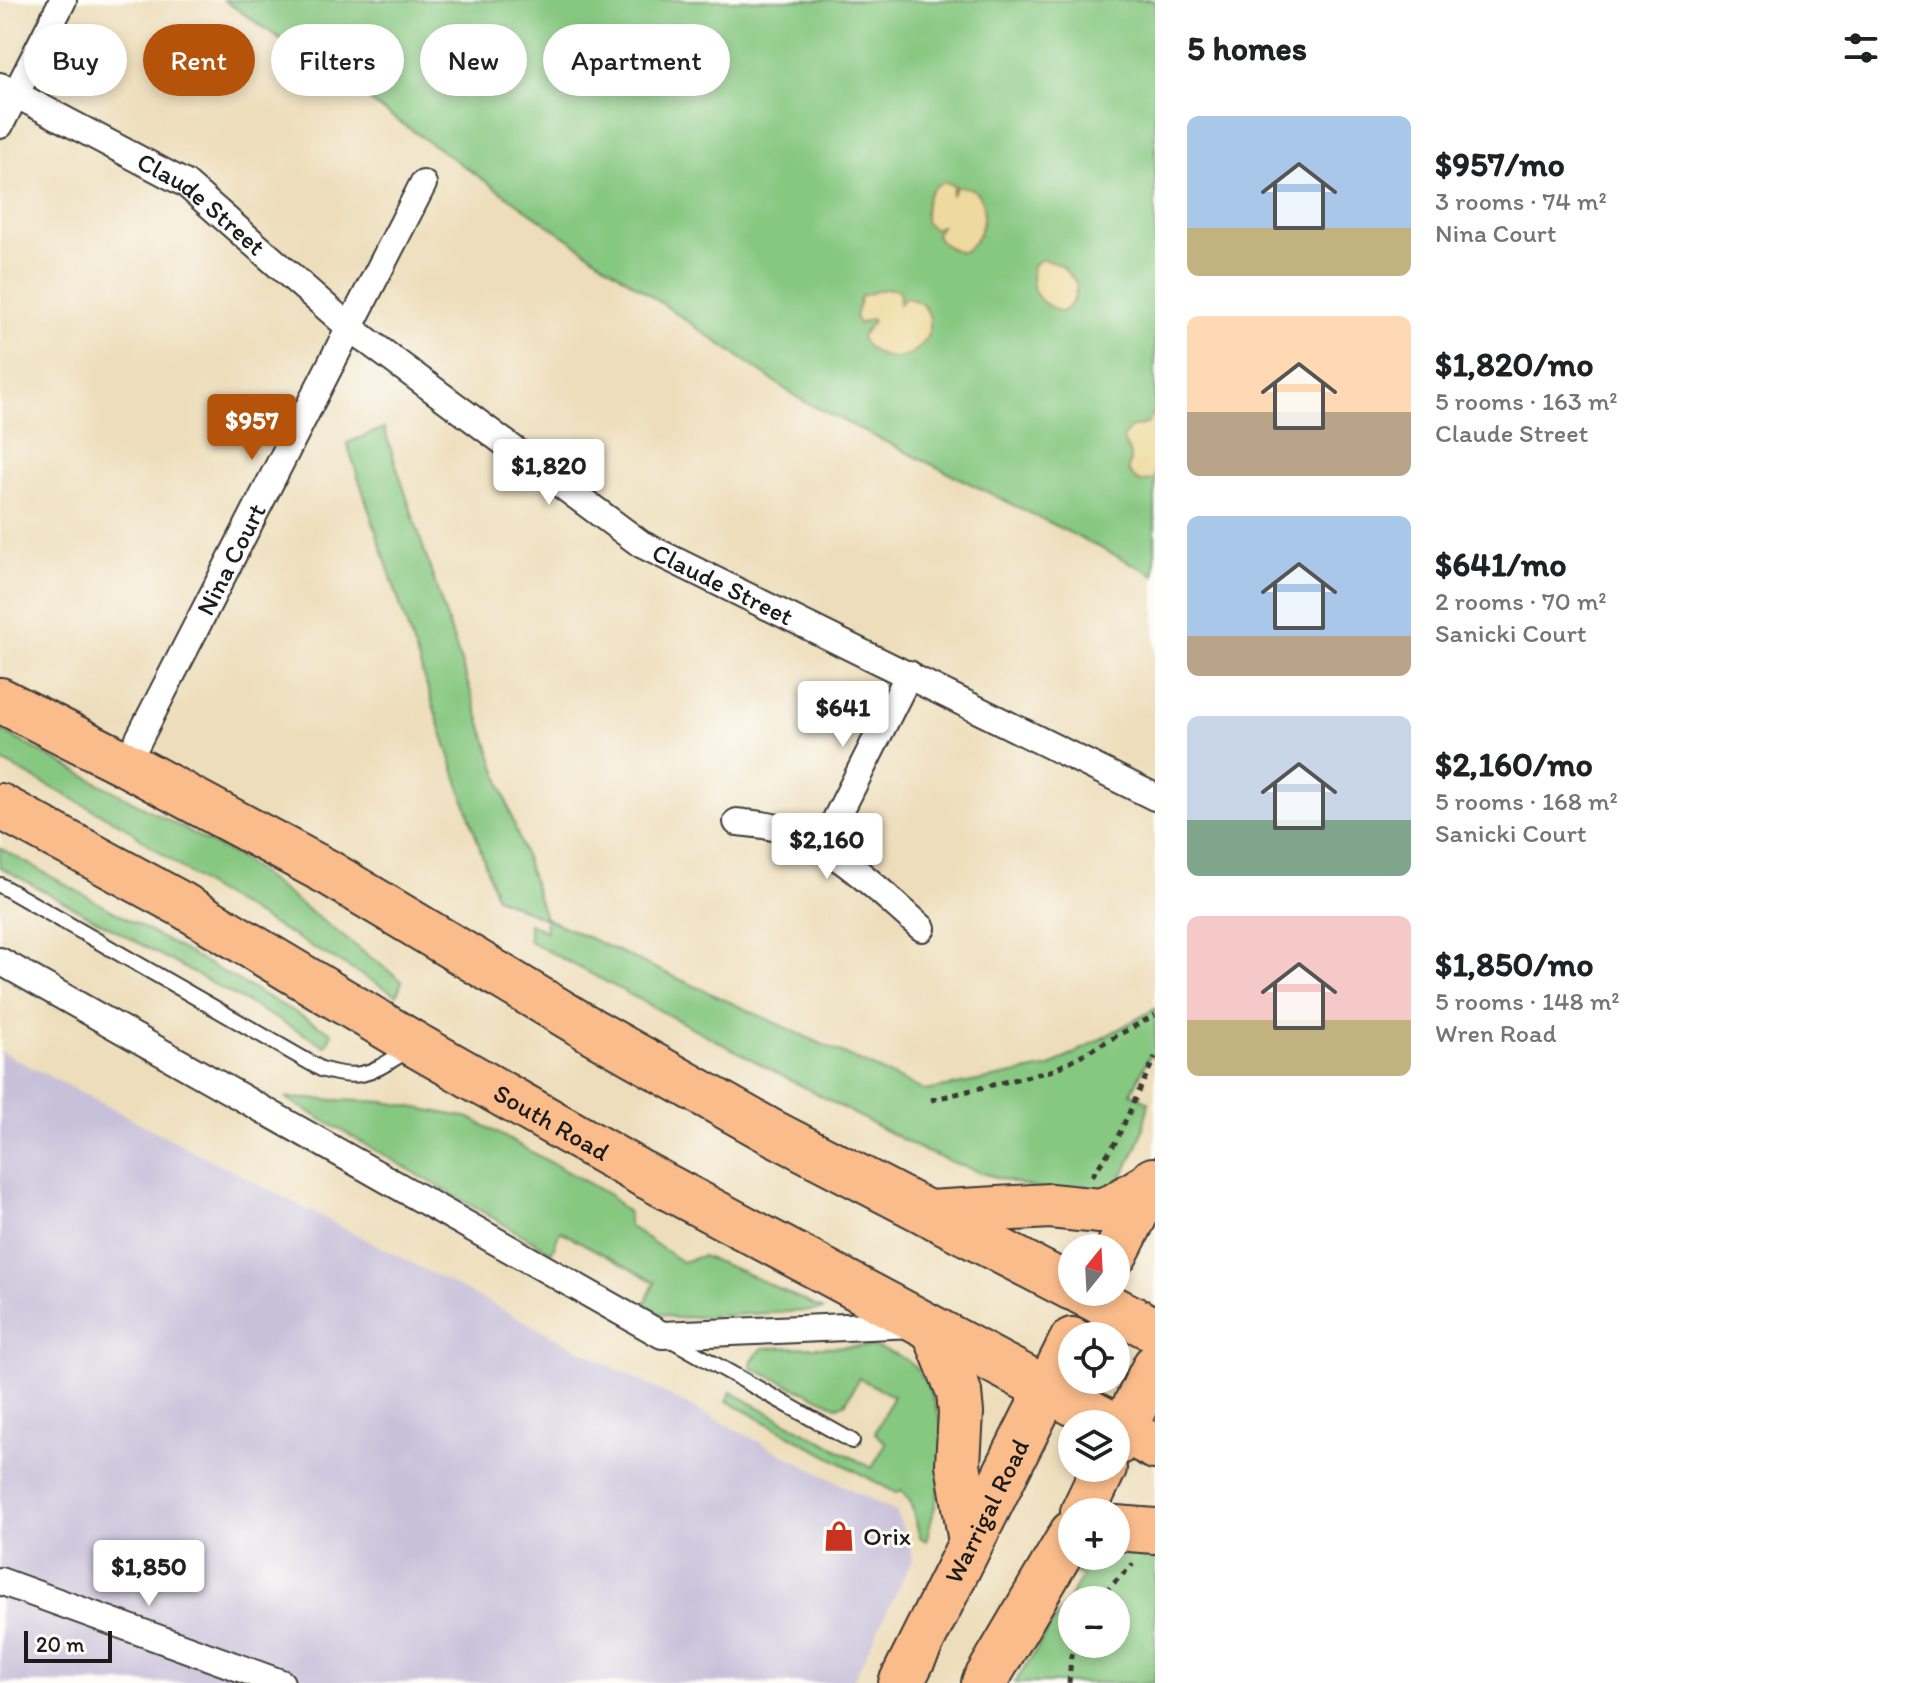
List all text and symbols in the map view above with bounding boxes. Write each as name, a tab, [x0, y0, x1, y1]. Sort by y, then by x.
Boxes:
chip: Buy	[24, 24, 127, 96]
chip: Rent	[143, 24, 255, 96]
chip: Filters	[271, 24, 404, 96]
chip: New	[420, 24, 527, 96]
chip: Apartment	[543, 24, 730, 96]
icon: filters	[1839, 26, 1883, 70]
text: 5 homes	[1187, 28, 1307, 69]
text: $957/mo	[1435, 144, 1565, 185]
street label: Claude Street	[132, 145, 272, 262]
icon: home	[1251, 148, 1347, 244]
text: 3 rooms · 74 m²	[1435, 185, 1607, 217]
text: Nina Court	[1435, 217, 1556, 249]
text: $1,820/mo	[1435, 344, 1594, 385]
icon: home	[1251, 348, 1347, 444]
text: 5 rooms · 163 m²	[1435, 385, 1618, 417]
pin: $957	[205, 394, 299, 462]
text: $957	[225, 404, 279, 436]
text: Claude Street	[1435, 417, 1588, 449]
pin: $1,820	[484, 439, 614, 507]
text: $1,820	[511, 449, 587, 481]
street label: Nina Court	[189, 498, 273, 621]
street label: Claude Street	[647, 536, 799, 633]
text: $641/mo	[1435, 544, 1567, 585]
icon: home	[1251, 548, 1347, 644]
text: 2 rooms · 70 m²	[1435, 585, 1607, 617]
text: Sanicki Court	[1435, 617, 1587, 649]
pin: $641	[796, 681, 890, 749]
text: $641	[816, 691, 870, 723]
text: $2,160/mo	[1435, 744, 1593, 785]
icon: home	[1251, 748, 1347, 844]
text: 5 rooms · 168 m²	[1435, 785, 1618, 817]
pin: $2,160	[762, 813, 892, 881]
text: Sanicki Court	[1435, 817, 1587, 849]
text: $2,160	[790, 823, 864, 855]
text: $1,850/mo	[1435, 944, 1594, 985]
icon: home	[1251, 948, 1347, 1044]
text: 5 rooms · 148 m²	[1435, 985, 1620, 1017]
text: Wren Road	[1435, 1017, 1557, 1049]
street label: South Road	[488, 1077, 615, 1168]
north arrow	[1058, 1234, 1130, 1306]
map controls	[1058, 1234, 1130, 1658]
button: locate	[1058, 1322, 1130, 1394]
button: layers	[1058, 1410, 1130, 1482]
street label: Warrigal Road	[937, 1434, 1036, 1589]
button: +	[1058, 1498, 1130, 1570]
shop icon: Orix	[822, 1519, 856, 1553]
place label: Orix	[863, 1520, 911, 1552]
pin: $1,850	[84, 1540, 214, 1608]
text: $1,850	[111, 1550, 187, 1582]
button: −	[1058, 1586, 1130, 1658]
scale bar	[24, 1627, 112, 1663]
text: 20 m	[36, 1631, 85, 1658]

